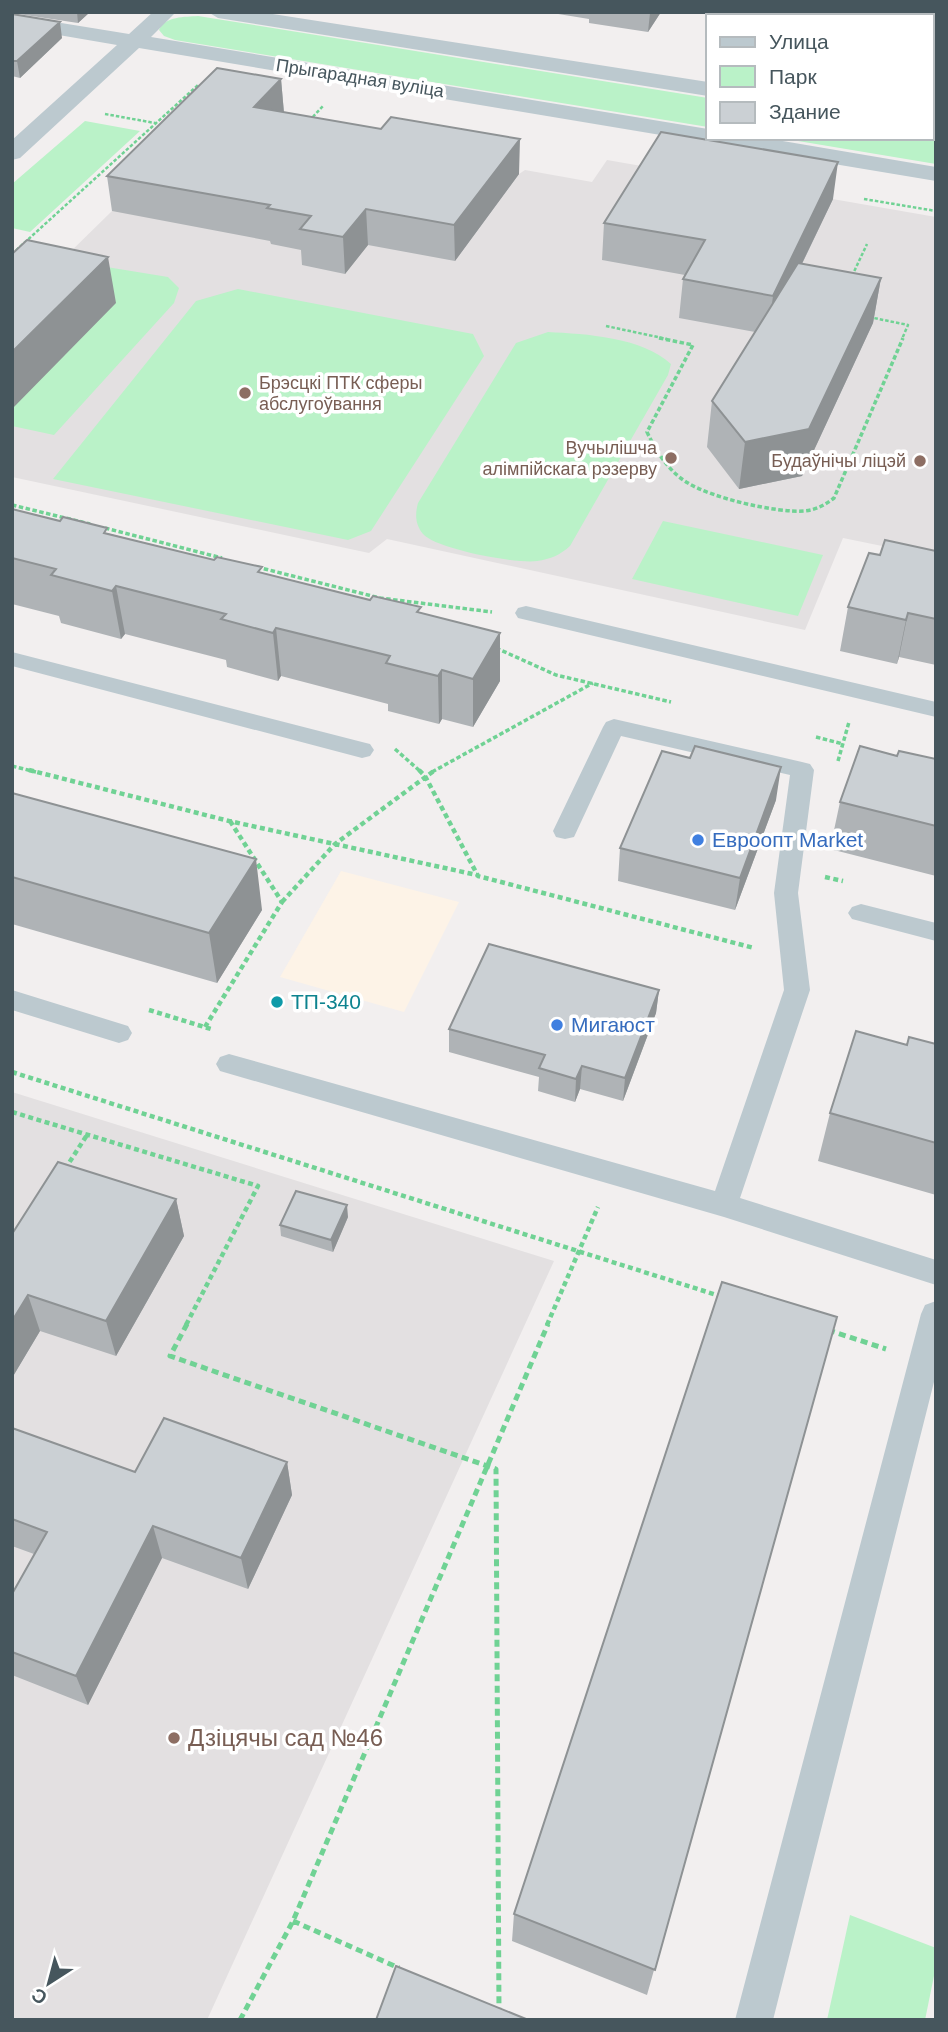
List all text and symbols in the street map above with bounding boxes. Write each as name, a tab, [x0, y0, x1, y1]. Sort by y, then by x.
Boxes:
legend	[706, 14, 934, 140]
text: Улица	[769, 30, 829, 53]
street label: Прыгарадная вуліца	[275, 55, 446, 101]
text: Парк	[769, 65, 817, 88]
text: Здание	[769, 100, 841, 123]
place label: Брэсцкі ПТК сферы абслугоўвання	[259, 373, 422, 414]
marker: Брэсцкі ПТК сферы абслугоўвання	[237, 385, 253, 401]
place label: Вучылішча алімпійскага рэзерву	[483, 438, 658, 479]
marker: Вучылішча алімпійскага рэзерву	[663, 450, 679, 466]
place label: Будаўнічы ліцэй	[771, 451, 906, 471]
marker: Будаўнічы ліцэй	[912, 453, 928, 469]
place label: Евроопт Market	[712, 828, 863, 851]
marker: Евроопт Market	[690, 832, 706, 848]
place label: ТП-340	[291, 990, 361, 1013]
marker: ТП-340	[269, 994, 285, 1010]
place label: Мигаюст	[571, 1013, 655, 1036]
marker: Мигаюст	[549, 1017, 565, 1033]
place label: Дзіцячы сад №46	[188, 1724, 383, 1751]
marker: Дзіцячы сад №46	[166, 1730, 182, 1746]
north arrow	[14, 1948, 84, 2018]
text: С	[27, 1984, 51, 2009]

